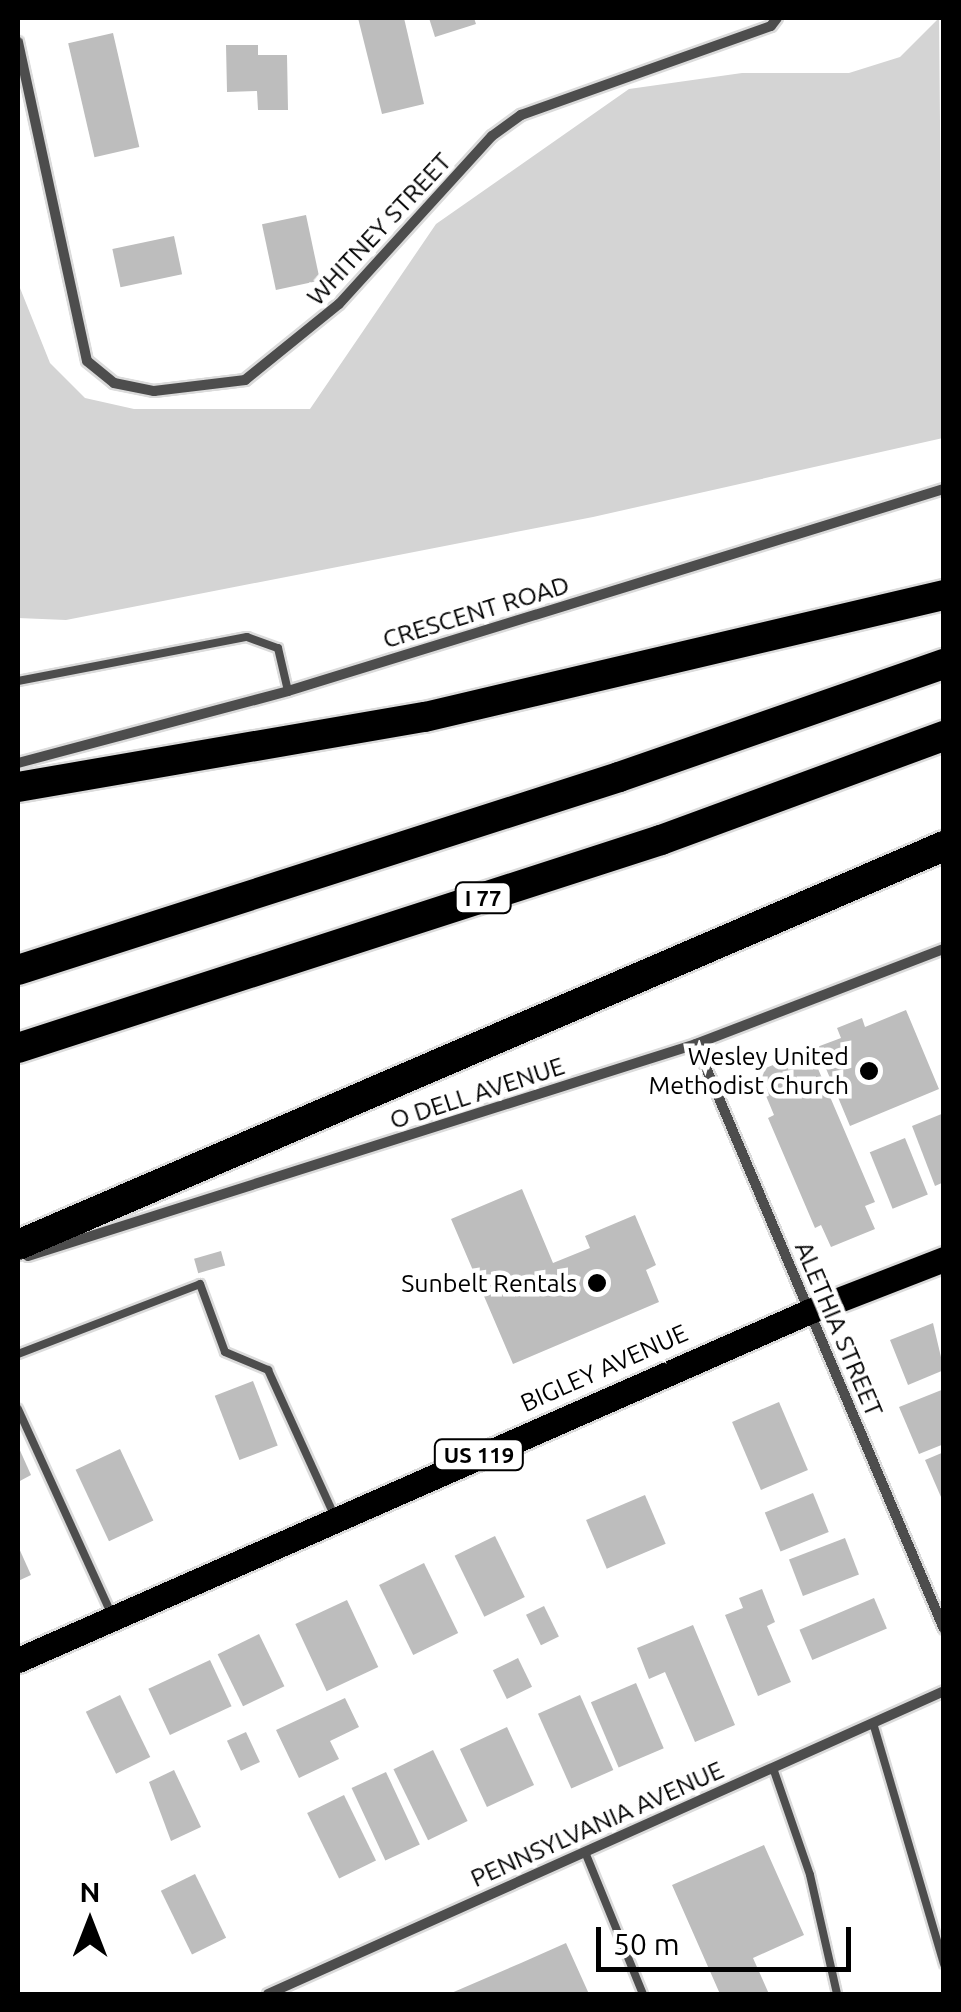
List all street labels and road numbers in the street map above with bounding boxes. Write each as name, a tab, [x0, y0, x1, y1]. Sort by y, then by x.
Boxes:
street label: WHITNEY STREET	[301, 147, 457, 311]
street label: CRESCENT ROAD	[379, 569, 573, 655]
road number: I 77	[453, 881, 513, 915]
street label: O DELL AVENUE	[386, 1051, 568, 1135]
street label: ALETHIA STREET	[789, 1237, 889, 1421]
street label: BIGLEY AVENUE	[516, 1318, 692, 1418]
road number: US 119	[432, 1438, 526, 1472]
street label: PENNSYLVANIA AVENUE	[466, 1755, 728, 1893]

